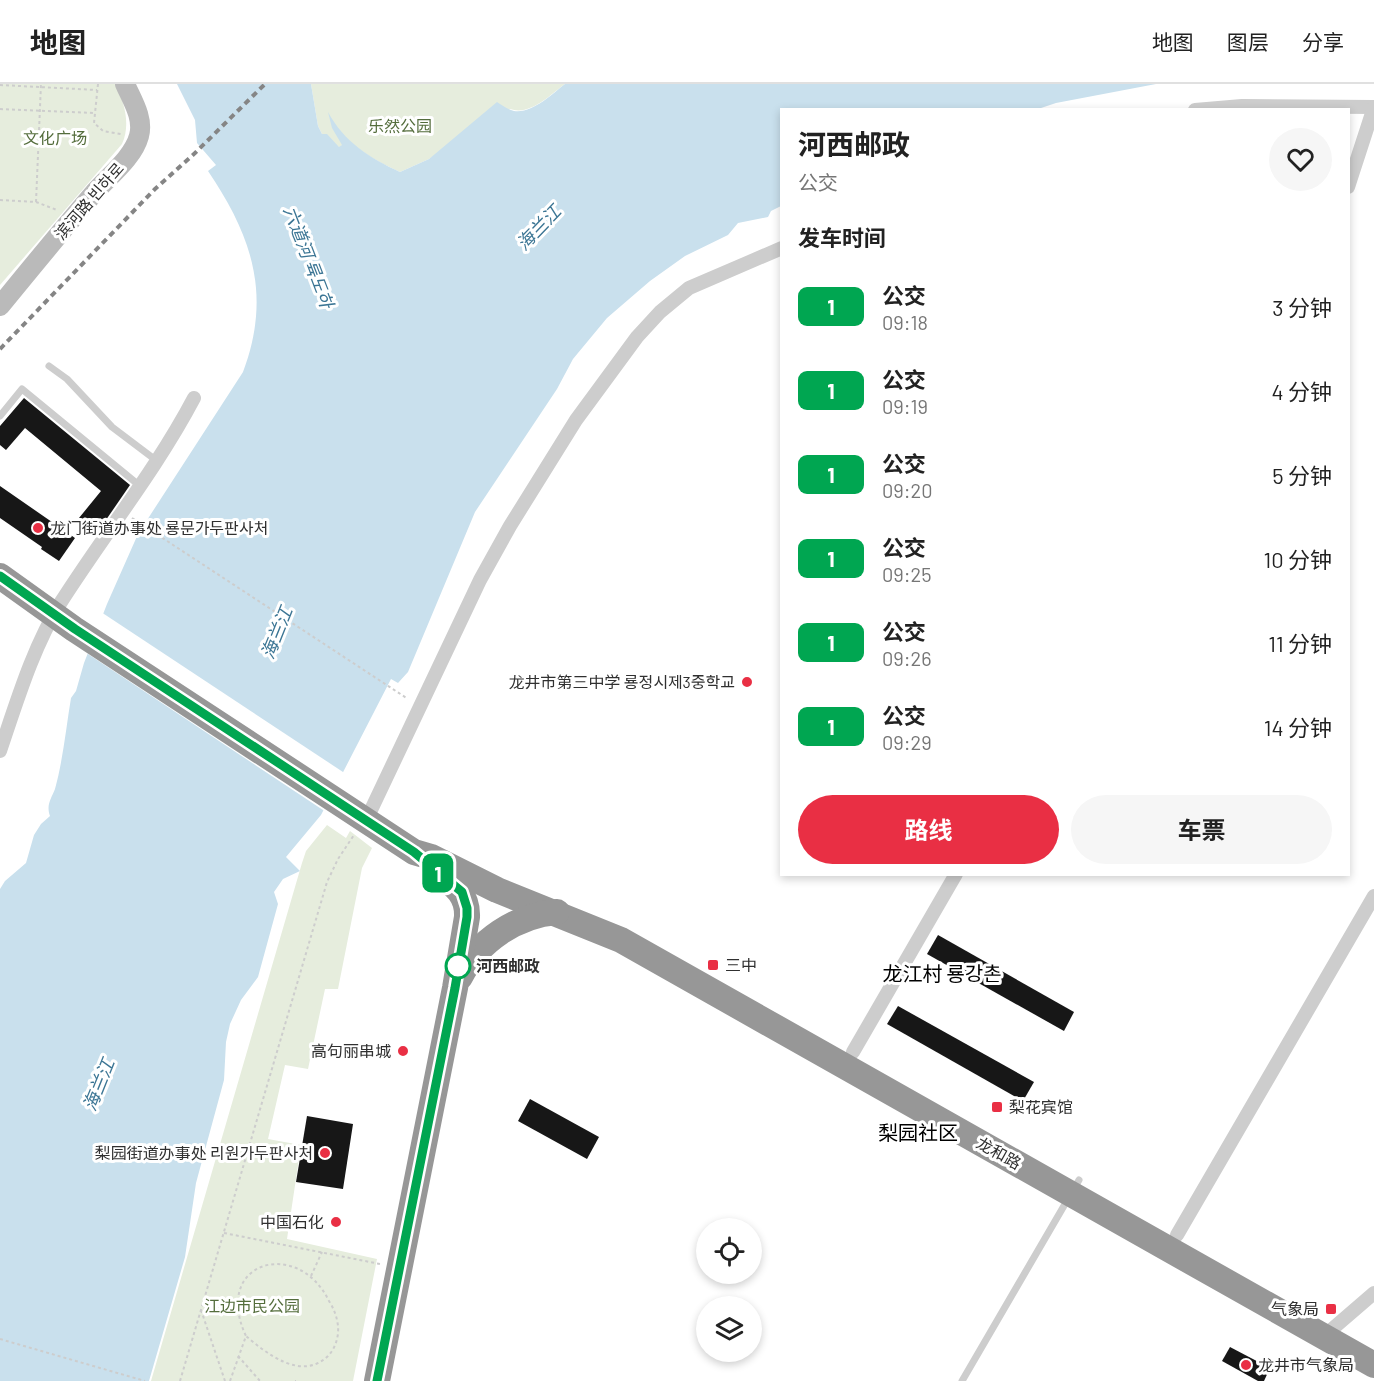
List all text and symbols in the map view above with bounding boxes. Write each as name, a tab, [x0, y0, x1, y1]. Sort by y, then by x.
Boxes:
text: 地图	[30, 25, 86, 59]
text: 地图	[1152, 29, 1194, 54]
text: 图层	[1227, 29, 1269, 54]
text: 分享	[1302, 29, 1344, 54]
park label: 乐然公园	[368, 116, 432, 135]
text: 河西邮政	[798, 127, 910, 161]
park label: 文化广场	[23, 128, 87, 147]
button: heart	[1269, 128, 1332, 191]
street label: 滨河路 빈하로	[50, 158, 127, 243]
text: 公交	[798, 170, 838, 194]
water label: 海兰江	[512, 199, 566, 254]
water label: 六道河 륙도하	[279, 203, 339, 313]
text: 发车时间	[798, 224, 886, 250]
text: 公交	[882, 282, 926, 308]
text: 1	[827, 294, 835, 319]
text: 3 分钟	[1272, 294, 1332, 320]
text: 09:18	[882, 310, 928, 334]
text: 公交	[882, 366, 926, 392]
text: 1	[827, 378, 835, 403]
text: 4 分钟	[1271, 378, 1332, 404]
text: 09:19	[882, 394, 928, 418]
text: 公交	[882, 450, 926, 476]
text: 1	[827, 462, 835, 487]
text: 5 分钟	[1272, 462, 1332, 488]
text: 09:20	[882, 478, 933, 502]
place label: 龙门街道办事处 룡문가두판사처	[50, 518, 268, 537]
marker: 龙门街道办事处 룡문가두판사처	[31, 521, 45, 535]
text: 公交	[882, 534, 926, 560]
text: 1	[827, 546, 835, 571]
text: 10 分钟	[1263, 546, 1332, 572]
text: 09:25	[882, 562, 932, 586]
water label: 海兰江	[256, 602, 297, 662]
text: 公交	[882, 618, 926, 644]
text: 1	[827, 630, 835, 655]
text: 11 分钟	[1268, 630, 1332, 656]
text: 09:26	[882, 646, 932, 670]
place label: 龙井市第三中学 룡정시제3중학교	[509, 672, 735, 691]
marker: 龙井市第三中学 룡정시제3중학교	[740, 675, 754, 689]
text: 公交	[882, 702, 926, 728]
text: 1	[827, 714, 835, 739]
text: 14 分钟	[1264, 714, 1332, 740]
text: 09:29	[882, 730, 932, 754]
button: 路线	[798, 795, 1059, 864]
button: 车票	[1071, 795, 1332, 864]
line badge: 1	[418, 854, 458, 892]
text: 1	[434, 861, 442, 886]
marker: 河西邮政	[445, 953, 471, 979]
place label: 三中	[725, 955, 757, 974]
place label: 河西邮政	[476, 956, 540, 975]
marker: 三中	[706, 958, 720, 972]
district label: 龙江村 룡강촌	[882, 961, 1002, 985]
place label: 高句丽串城	[311, 1041, 391, 1060]
marker: 高句丽串城	[396, 1044, 410, 1058]
water label: 海兰江	[78, 1054, 119, 1114]
place label: 梨花宾馆	[1009, 1097, 1073, 1116]
marker: 梨花宾馆	[990, 1100, 1004, 1114]
district label: 梨园社区	[878, 1120, 958, 1144]
street label: 龙和路	[974, 1133, 1025, 1173]
place label: 梨园街道办事处 리원가두판사처	[95, 1143, 313, 1162]
marker: 梨园街道办事处 리원가두판사처	[318, 1146, 332, 1160]
place label: 中国石化	[260, 1212, 324, 1231]
marker: 中国石化	[329, 1215, 343, 1229]
map controls	[696, 1218, 762, 1362]
button: locate	[696, 1218, 762, 1284]
park label: 江边市民公园	[204, 1296, 300, 1315]
button: layers	[696, 1296, 762, 1362]
place label: 气象局	[1271, 1299, 1319, 1318]
marker: 气象局	[1324, 1302, 1338, 1316]
place label: 龙井市气象局	[1258, 1355, 1354, 1374]
marker: 龙井市气象局	[1239, 1358, 1253, 1372]

